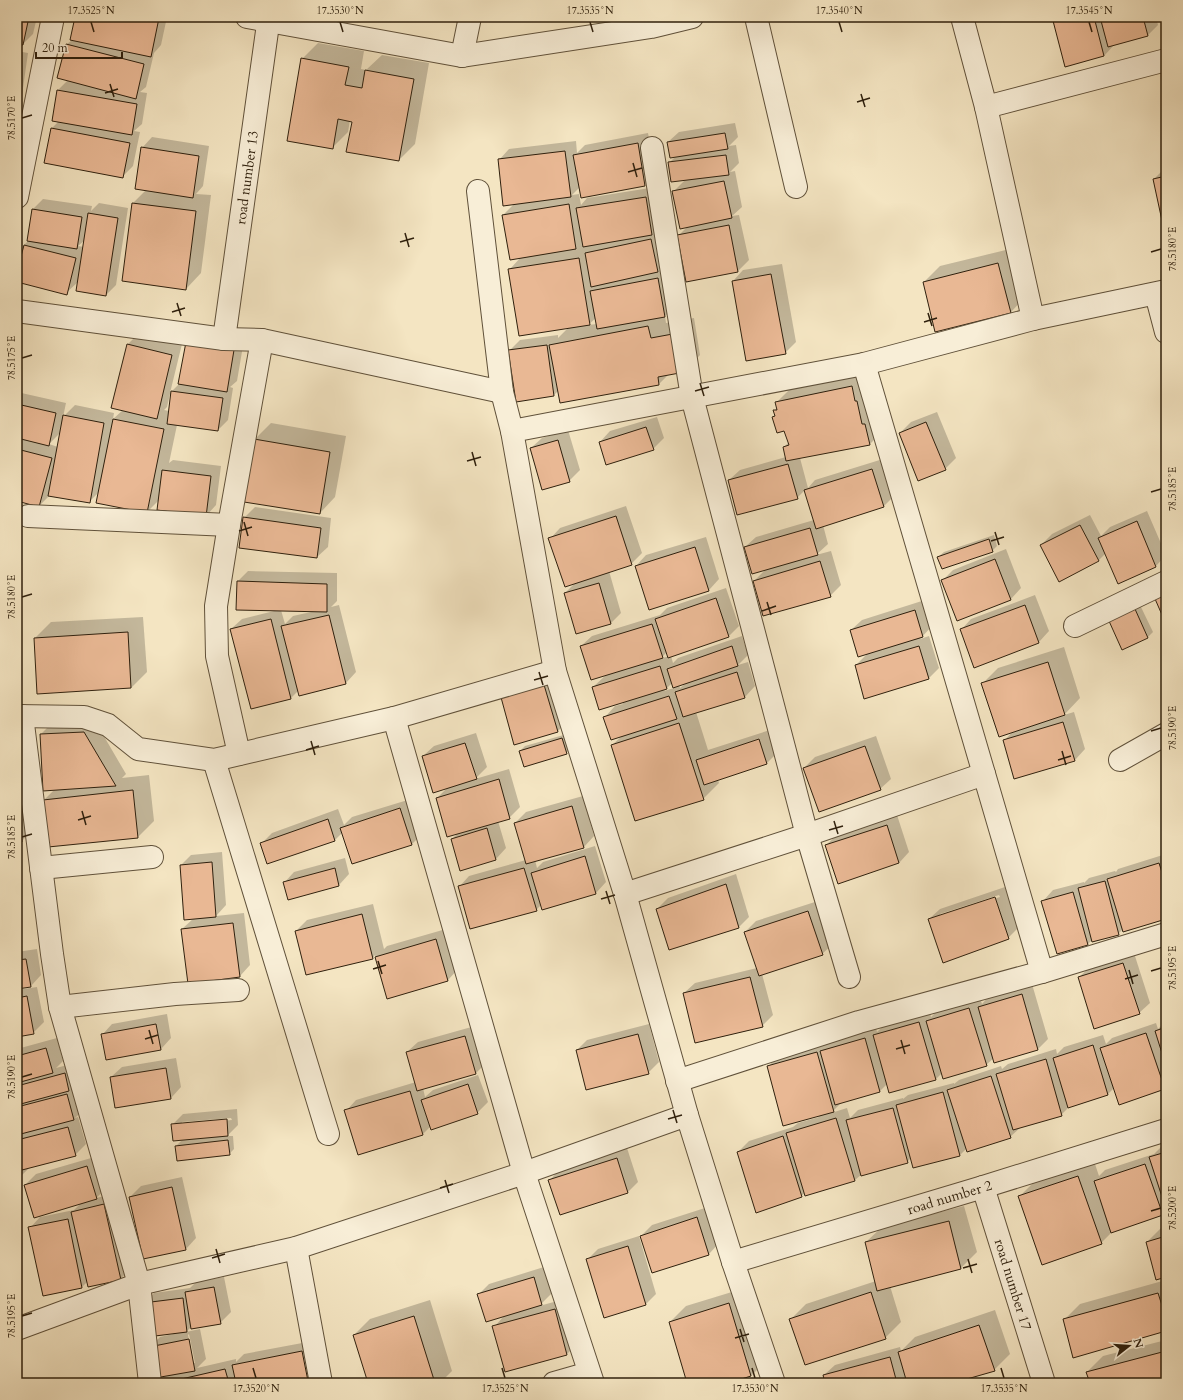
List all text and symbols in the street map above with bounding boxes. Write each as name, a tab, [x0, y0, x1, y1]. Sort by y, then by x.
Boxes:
text: 17.3525°N	[68, 4, 115, 18]
text: 17.3530°N	[317, 4, 364, 18]
text: 17.3535°N	[567, 4, 614, 18]
text: 17.3540°N	[816, 4, 863, 18]
text: 17.3545°N	[1066, 4, 1113, 18]
scale bar	[36, 34, 122, 60]
text: 20 m	[42, 40, 69, 56]
text: 78.5170°E	[5, 96, 19, 140]
street label: road number 13	[231, 129, 263, 226]
text: 78.5180°E	[1166, 227, 1180, 271]
text: 78.5175°E	[5, 336, 19, 380]
text: 78.5185°E	[1166, 467, 1180, 511]
text: 78.5180°E	[5, 575, 19, 619]
text: 78.5190°E	[1166, 706, 1180, 750]
text: 78.5185°E	[5, 815, 19, 859]
text: 78.5195°E	[1166, 946, 1180, 990]
text: 78.5190°E	[5, 1055, 19, 1099]
street label: road number 2	[905, 1176, 994, 1219]
text: 78.5200°E	[1166, 1186, 1180, 1230]
street label: road number 17	[990, 1237, 1036, 1333]
text: 78.5195°E	[5, 1294, 19, 1338]
north arrow	[1109, 1326, 1149, 1366]
text: N	[1130, 1336, 1147, 1350]
text: 17.3520°N	[233, 1382, 280, 1396]
text: 17.3525°N	[482, 1382, 529, 1396]
text: 17.3530°N	[732, 1382, 779, 1396]
text: 17.3535°N	[981, 1382, 1028, 1396]

